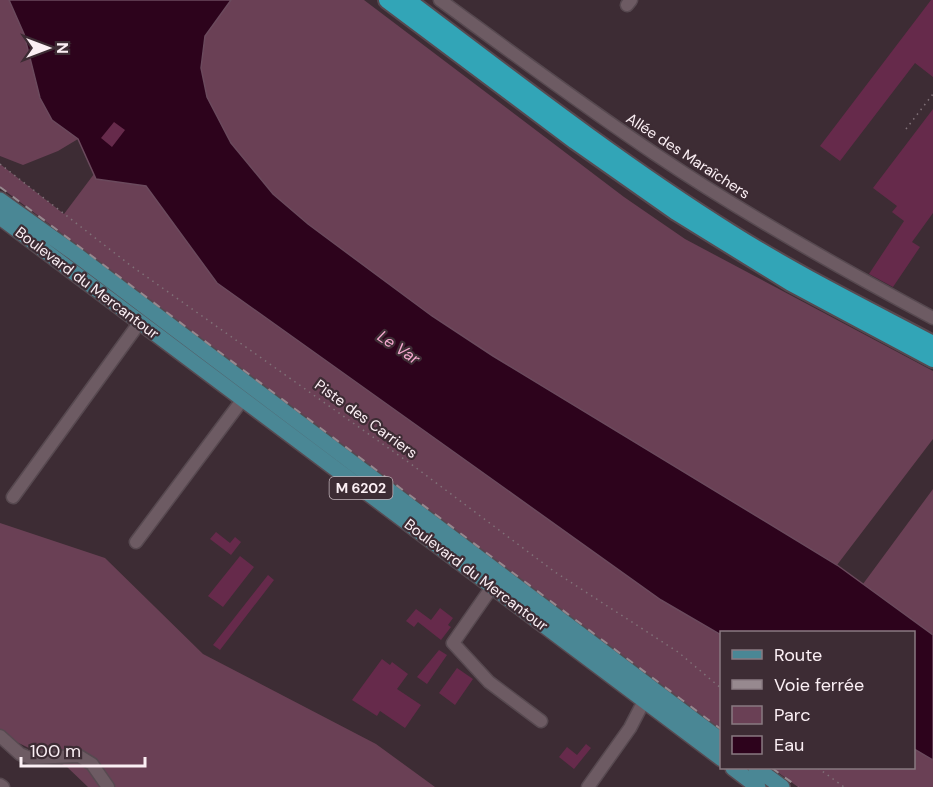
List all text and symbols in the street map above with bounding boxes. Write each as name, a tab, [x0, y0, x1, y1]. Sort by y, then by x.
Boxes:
north arrow	[18, 18, 78, 78]
text: N	[52, 42, 73, 54]
street label: Allée des Maraîchers	[622, 108, 754, 204]
street label: Boulevard du Mercantour	[11, 222, 163, 344]
water label: Le Var	[374, 326, 425, 370]
street label: Piste des Carriers	[311, 375, 421, 463]
road number: M 6202	[330, 477, 392, 499]
street label: Boulevard du Mercantour	[400, 514, 552, 636]
legend	[720, 631, 915, 769]
text: Route	[774, 643, 822, 667]
text: Voie ferrée	[774, 673, 864, 697]
text: Parc	[774, 703, 810, 727]
scale bar	[21, 730, 146, 768]
text: Eau	[774, 733, 804, 757]
text: 100 m	[30, 739, 81, 763]

